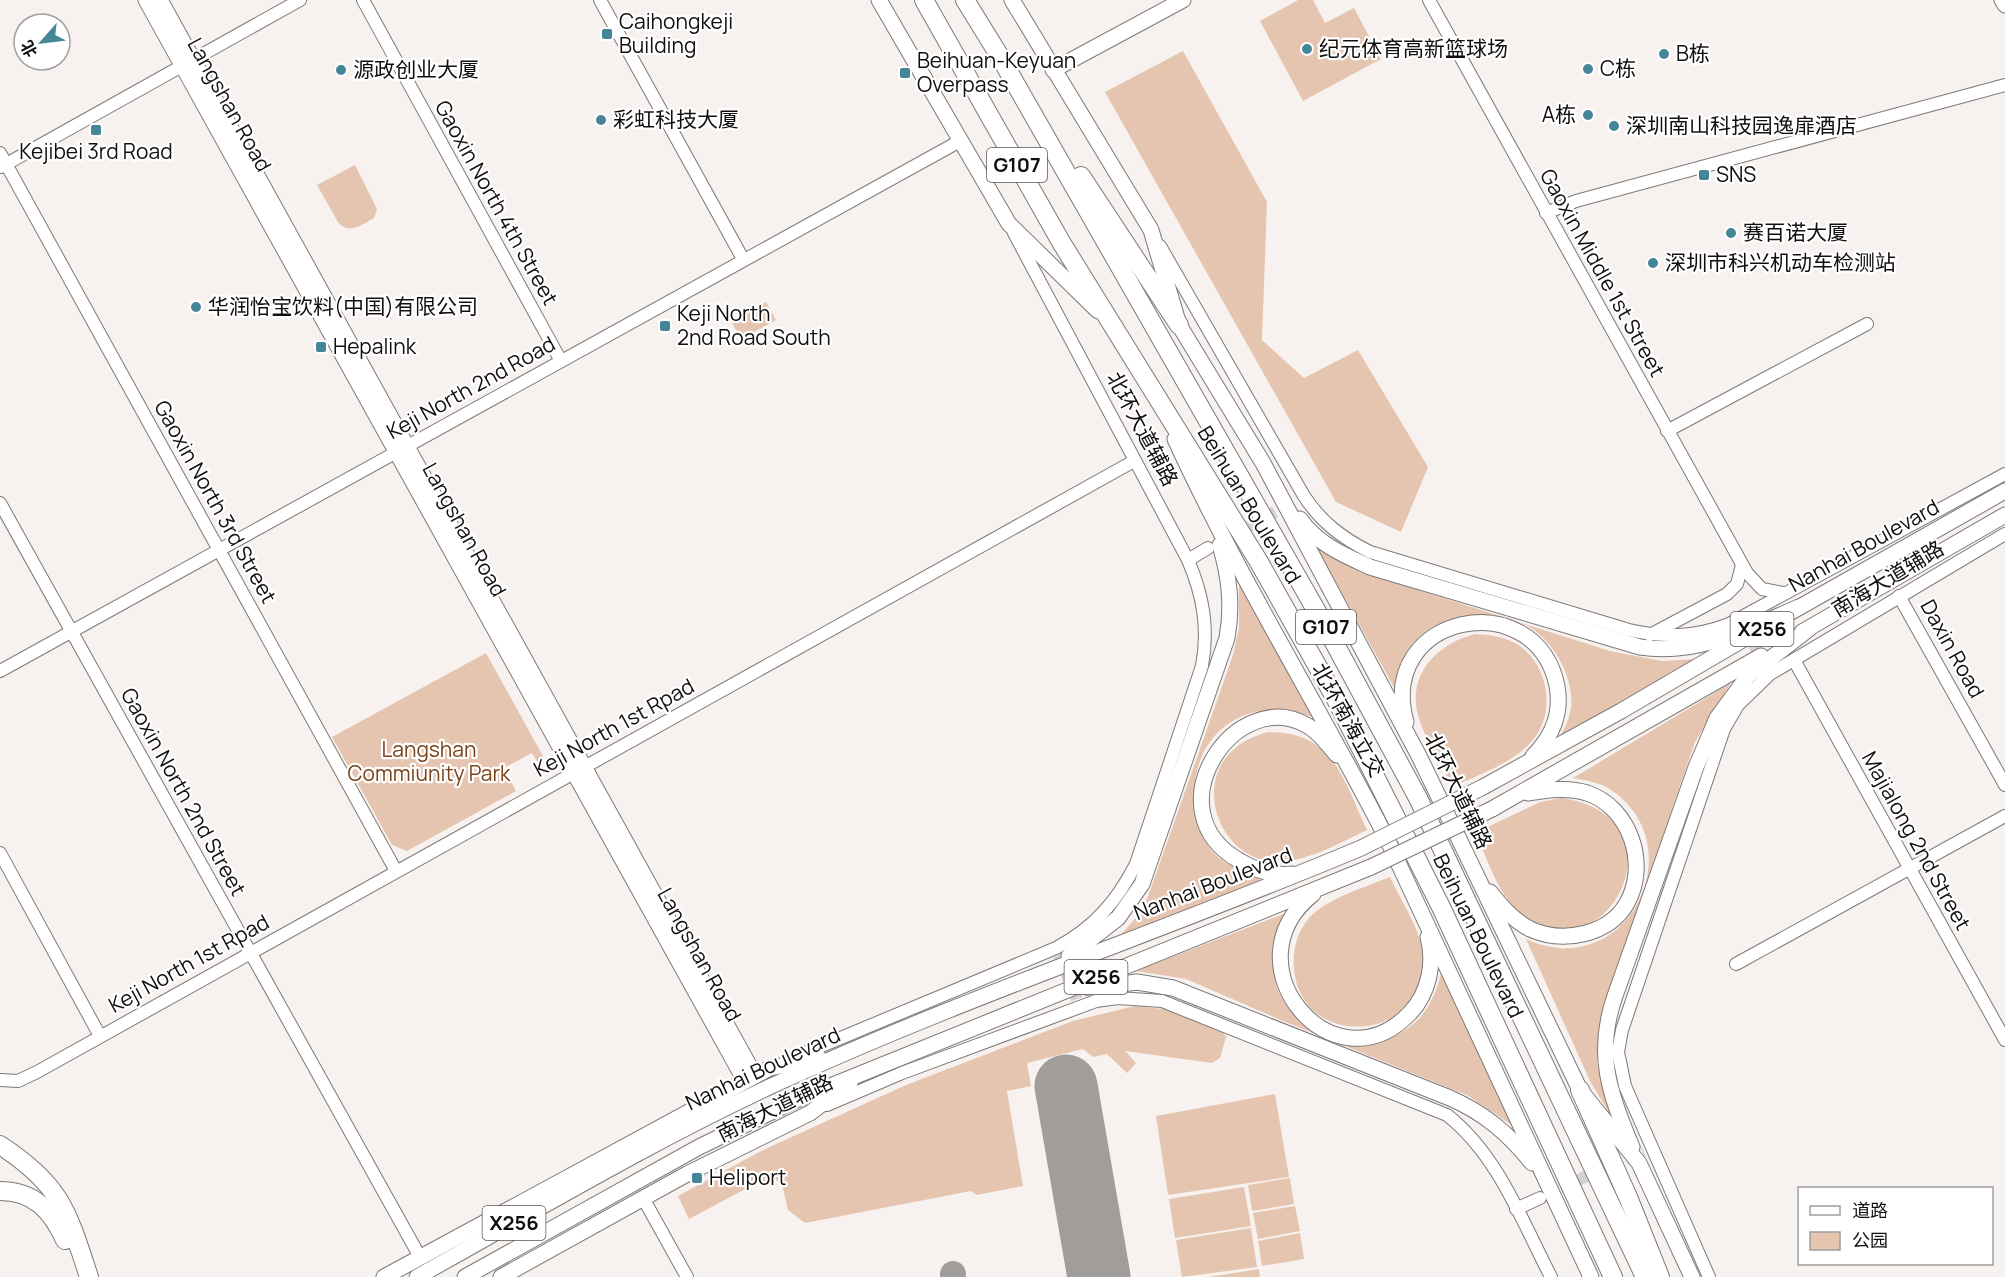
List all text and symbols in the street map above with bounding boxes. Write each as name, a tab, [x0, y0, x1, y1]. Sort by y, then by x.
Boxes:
place label: Caihongkeji Building	[619, 7, 733, 59]
north arrow	[12, 12, 72, 72]
marker: Caihongkeji Building	[600, 27, 614, 41]
street label: Langshan Road	[182, 33, 278, 176]
place label: 纪元体育高新篮球场	[1319, 34, 1508, 62]
text: 北	[15, 37, 42, 61]
place label: B栋	[1676, 39, 1710, 67]
marker: 纪元体育高新篮球场	[1300, 42, 1314, 56]
place label: Beihuan-Keyuan Overpass	[917, 46, 1076, 98]
marker: B栋	[1657, 47, 1671, 61]
place label: C栋	[1600, 54, 1636, 82]
place label: 源政创业大厦	[353, 55, 479, 83]
marker: C栋	[1581, 62, 1595, 76]
marker: 源政创业大厦	[334, 63, 348, 77]
marker: Beihuan-Keyuan Overpass	[898, 66, 912, 80]
street label: Gaoxin North 4th Street	[429, 95, 565, 310]
place label: A栋	[1542, 100, 1576, 128]
place label: 彩虹科技大厦	[613, 105, 739, 133]
marker: A栋	[1581, 108, 1595, 122]
place label: 深圳南山科技园逸扉酒店	[1626, 111, 1857, 139]
marker: 彩虹科技大厦	[594, 113, 608, 127]
marker: 深圳南山科技园逸扉酒店	[1607, 119, 1621, 133]
marker: Kejibei 3rd Road	[89, 123, 103, 137]
place label: Kejibei 3rd Road	[19, 137, 173, 165]
road number: G107	[987, 148, 1047, 182]
place label: SNS	[1716, 160, 1756, 188]
street label: Gaoxin Middle 1st Street	[1534, 164, 1672, 381]
marker: SNS	[1697, 168, 1711, 182]
place label: 赛百诺大厦	[1743, 218, 1848, 246]
marker: 赛百诺大厦	[1724, 226, 1738, 240]
place label: 深圳市科兴机动车检测站	[1665, 248, 1896, 276]
marker: 深圳市科兴机动车检测站	[1646, 256, 1660, 270]
place label: 华润怡宝饮料(中国)有限公司	[208, 292, 478, 320]
place label: Keji North 2nd Road South	[677, 299, 831, 351]
marker: 华润怡宝饮料(中国)有限公司	[189, 300, 203, 314]
marker: Keji North 2nd Road South	[658, 319, 672, 333]
street label: Keji North 2nd Road	[381, 329, 560, 445]
place label: Hepalink	[333, 332, 417, 360]
marker: Hepalink	[314, 340, 328, 354]
street label: 北环大道辅路	[1101, 366, 1185, 491]
street label: Gaoxin North 3rd Street	[148, 395, 283, 608]
street label: Beihuan Boulevard	[1192, 420, 1308, 589]
street label: Langshan Road	[417, 458, 513, 601]
street label: Nanhai Boulevard	[1783, 492, 1944, 598]
street label: 南海大道辅路	[1826, 534, 1949, 623]
street label: Daxin Road	[1914, 594, 1991, 703]
road number: G107	[1296, 610, 1356, 644]
road number: X256	[1730, 612, 1794, 646]
street label: 北环南海立交	[1306, 658, 1392, 781]
street label: Keji North 1st Rpad	[528, 671, 699, 783]
street label: Gaoxin North 2nd Street	[115, 683, 253, 900]
street label: 北环大道辅路	[1419, 728, 1499, 853]
park label: Langshan Commiunity Park	[347, 735, 511, 787]
street label: Majialong 2nd Street	[1856, 746, 1978, 935]
street label: Nanhai Boulevard	[1129, 840, 1296, 926]
street label: Beihuan Boulevard	[1427, 849, 1531, 1022]
street label: Langshan Road	[652, 883, 748, 1026]
street label: Keji North 1st Rpad	[103, 907, 274, 1019]
road number: X256	[1064, 960, 1128, 994]
street label: Nanhai Boulevard	[681, 1020, 845, 1116]
street label: 南海大道辅路	[712, 1067, 837, 1147]
place label: Heliport	[709, 1163, 786, 1191]
marker: Heliport	[690, 1171, 704, 1185]
legend	[1798, 1187, 1993, 1265]
text: 道路	[1852, 1198, 1888, 1222]
road number: X256	[482, 1206, 546, 1240]
text: 公园	[1852, 1228, 1888, 1252]

